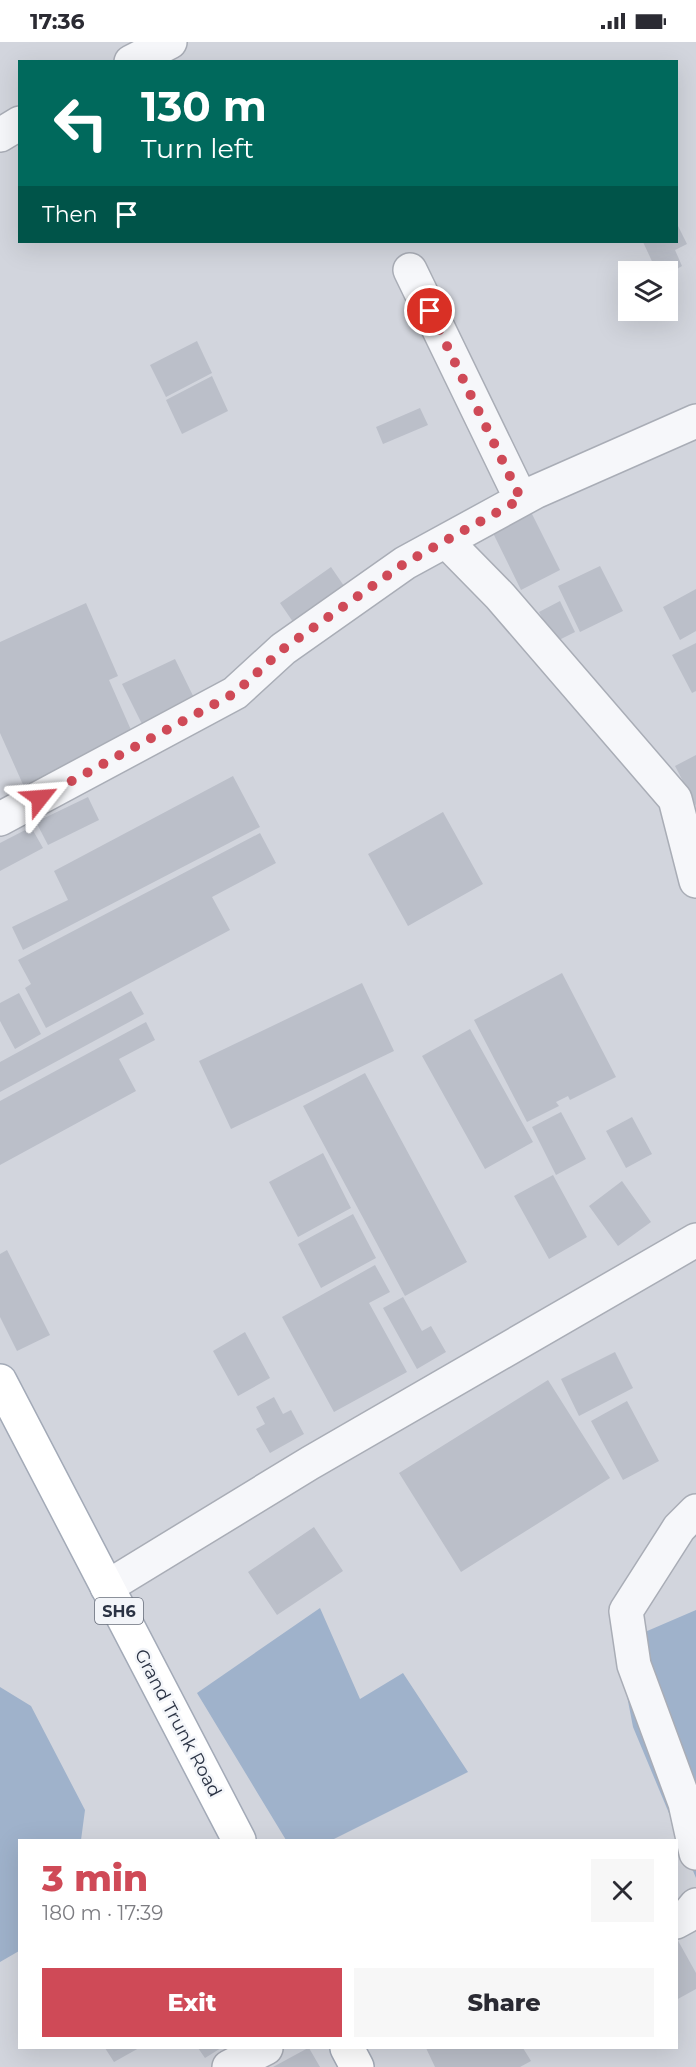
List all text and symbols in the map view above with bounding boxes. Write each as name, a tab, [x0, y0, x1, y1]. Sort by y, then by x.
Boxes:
text: 17:36	[30, 8, 85, 35]
text: 130 m	[141, 80, 267, 132]
icon: left	[42, 84, 120, 162]
text: Turn left	[141, 132, 254, 165]
icon: arrive	[110, 198, 143, 231]
text: Then	[42, 201, 98, 228]
map controls	[618, 261, 678, 321]
button: layers	[618, 261, 678, 321]
pin	[404, 285, 455, 336]
icon: arrive	[413, 294, 446, 327]
position arrow	[8, 766, 72, 830]
road number: SH6	[95, 1598, 143, 1624]
street label: Grand Trunk Road	[130, 1645, 226, 1801]
text: 3 min	[42, 1856, 148, 1900]
button: close	[591, 1859, 654, 1922]
text: 180 m · 17:39	[42, 1901, 164, 1925]
button: Exit	[42, 1968, 342, 2037]
button: Share	[354, 1968, 654, 2037]

